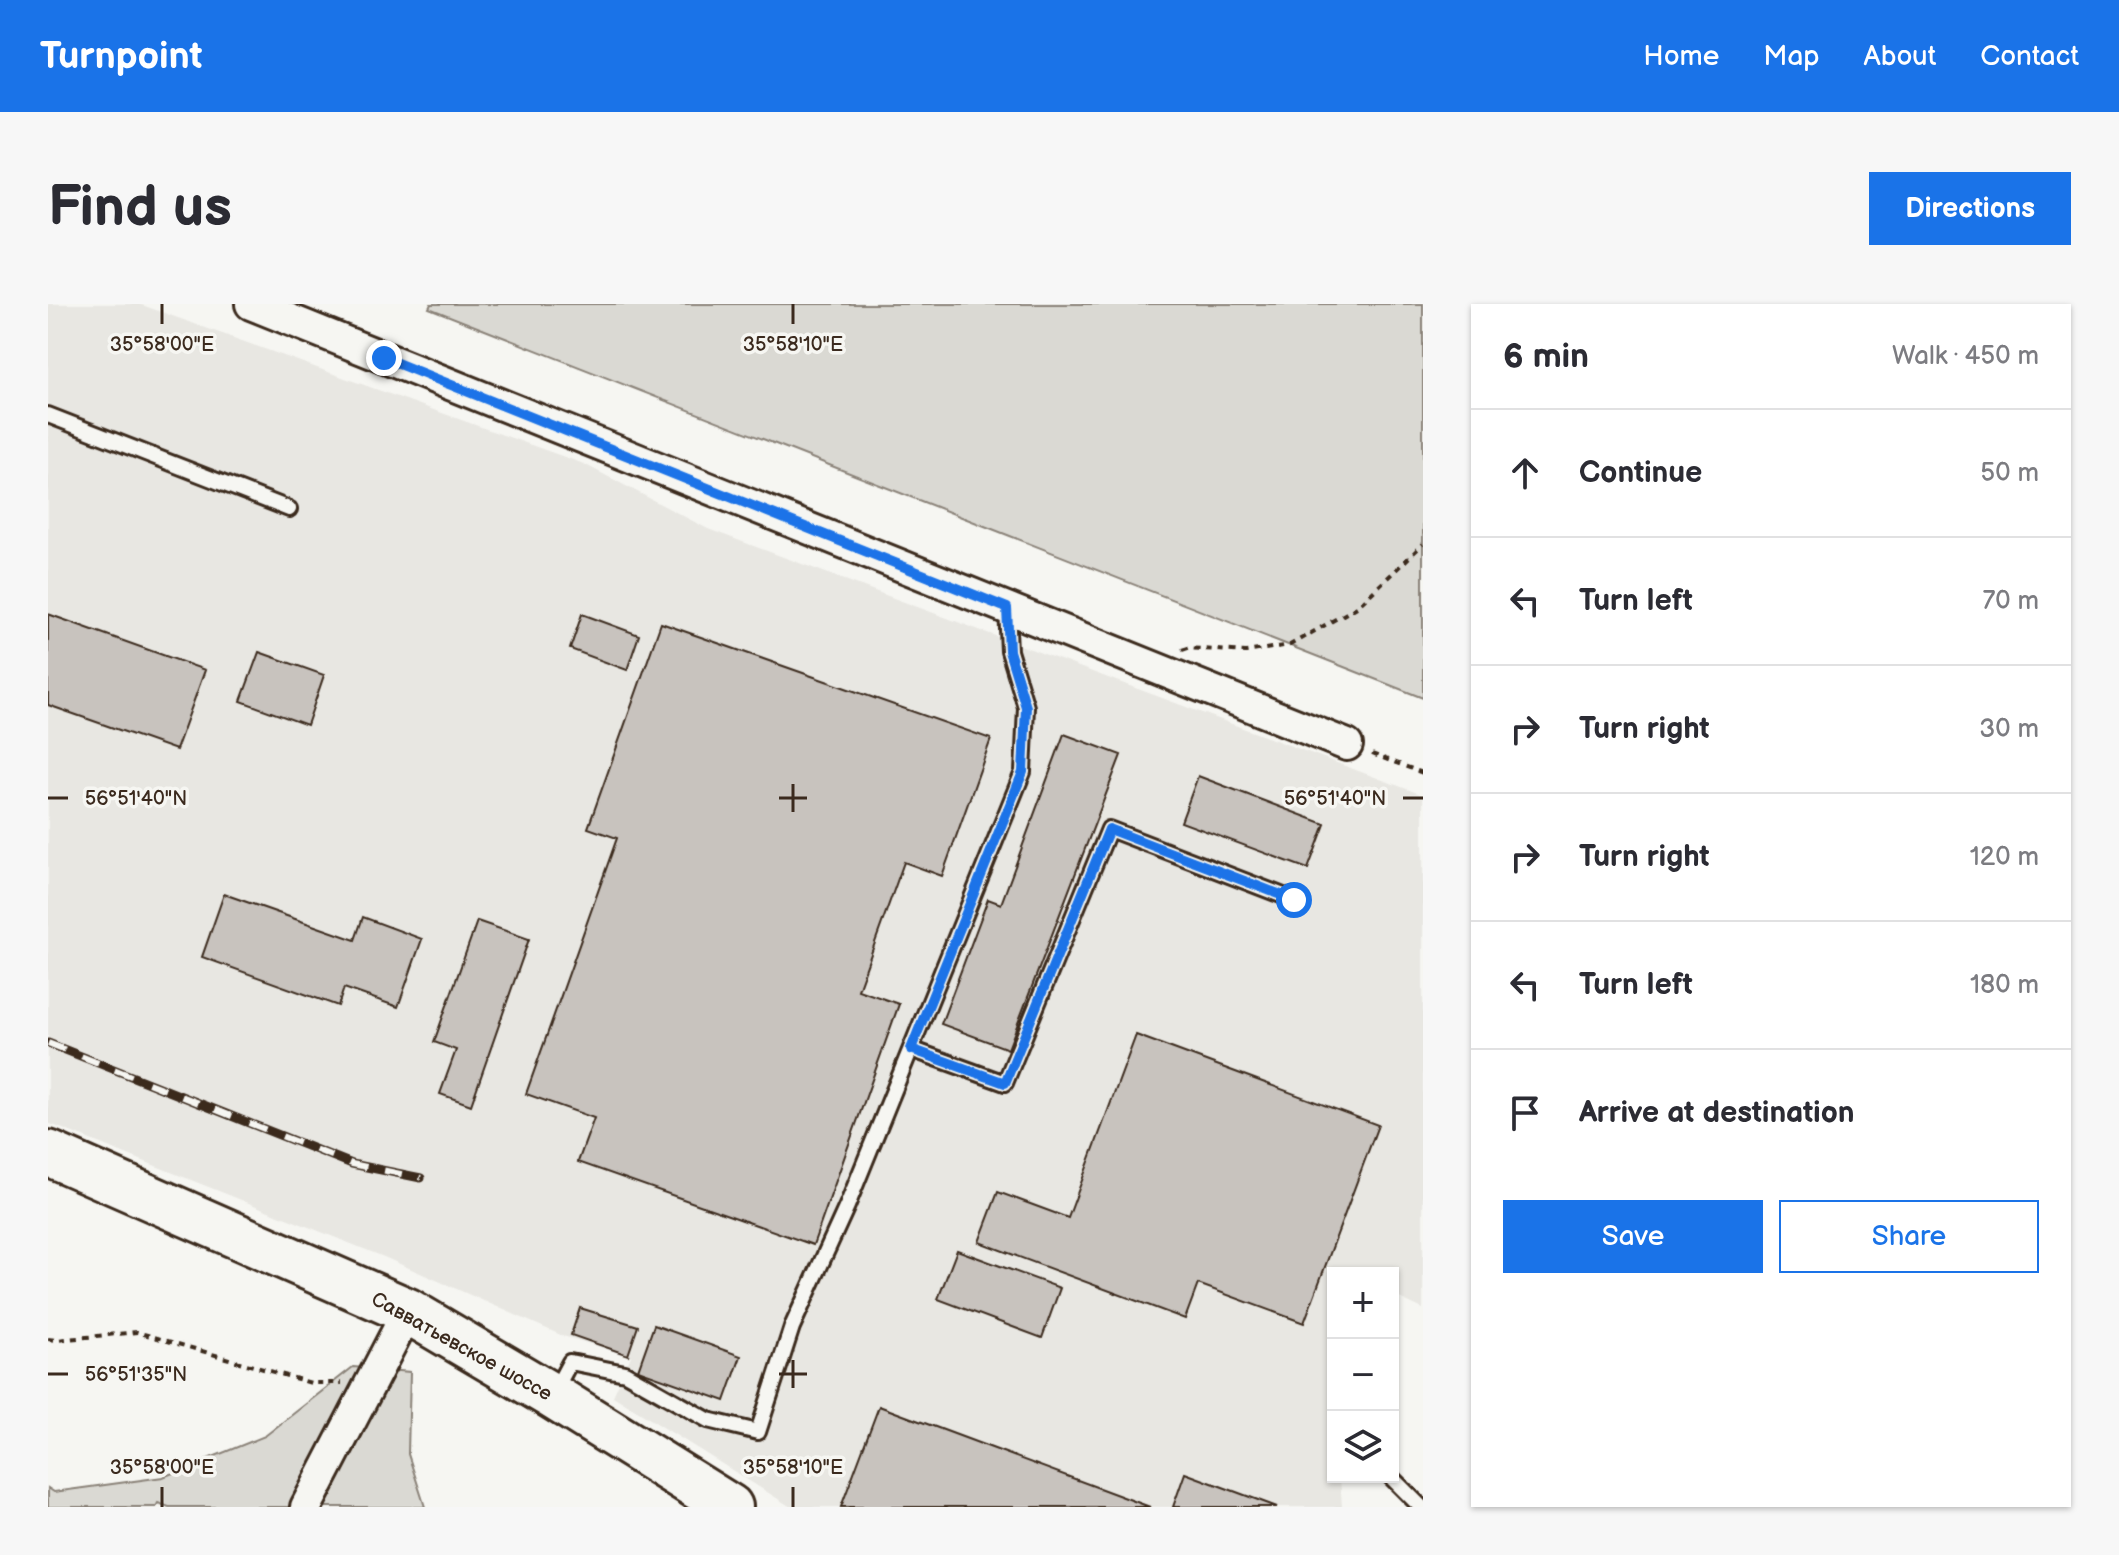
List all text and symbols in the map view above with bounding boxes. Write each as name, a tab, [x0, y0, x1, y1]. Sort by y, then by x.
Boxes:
text: Turnpoint	[40, 34, 202, 79]
text: Home	[1643, 40, 1719, 73]
text: Map	[1763, 40, 1820, 73]
text: About	[1864, 40, 1936, 73]
text: Contact	[1980, 40, 2079, 73]
button: Directions	[1869, 172, 2071, 245]
text: Find us	[48, 175, 232, 242]
text: 35°58'00"E	[110, 333, 214, 357]
text: 35°58'10"E	[743, 333, 843, 357]
text: 6 min	[1503, 336, 1589, 377]
route end	[366, 340, 402, 376]
text: Walk · 450 m	[1892, 341, 2039, 372]
icon: ahead	[1503, 451, 1547, 495]
text: Continue	[1579, 455, 1702, 491]
text: 50 m	[1980, 458, 2039, 489]
icon: left	[1503, 579, 1547, 623]
text: Turn left	[1579, 583, 1693, 619]
text: 70 m	[1982, 586, 2039, 617]
icon: right	[1503, 707, 1547, 751]
text: Turn right	[1579, 711, 1710, 747]
text: 30 m	[1979, 714, 2039, 745]
text: 56°51'40"N	[85, 787, 187, 811]
text: 56°51'40"N	[1284, 787, 1386, 811]
icon: right	[1503, 835, 1547, 879]
text: Turn right	[1579, 839, 1710, 875]
text: 120 m	[1970, 842, 2039, 873]
route start	[1276, 882, 1312, 918]
icon: left	[1503, 963, 1547, 1007]
text: Turn left	[1579, 967, 1693, 1003]
text: 180 m	[1970, 970, 2039, 1001]
icon: arrive	[1503, 1091, 1547, 1135]
text: Arrive at destination	[1579, 1095, 1855, 1131]
button: Save	[1503, 1200, 1763, 1273]
button: Share	[1779, 1200, 2039, 1273]
map controls	[1327, 1267, 1399, 1483]
button: +	[1327, 1267, 1399, 1339]
street label: Савватьевское шоссе	[367, 1287, 556, 1406]
button: −	[1327, 1339, 1399, 1411]
text: 56°51'35"N	[85, 1363, 187, 1387]
button: layers	[1327, 1411, 1399, 1483]
text: 35°58'00"E	[110, 1456, 214, 1480]
text: 35°58'10"E	[743, 1456, 843, 1480]

